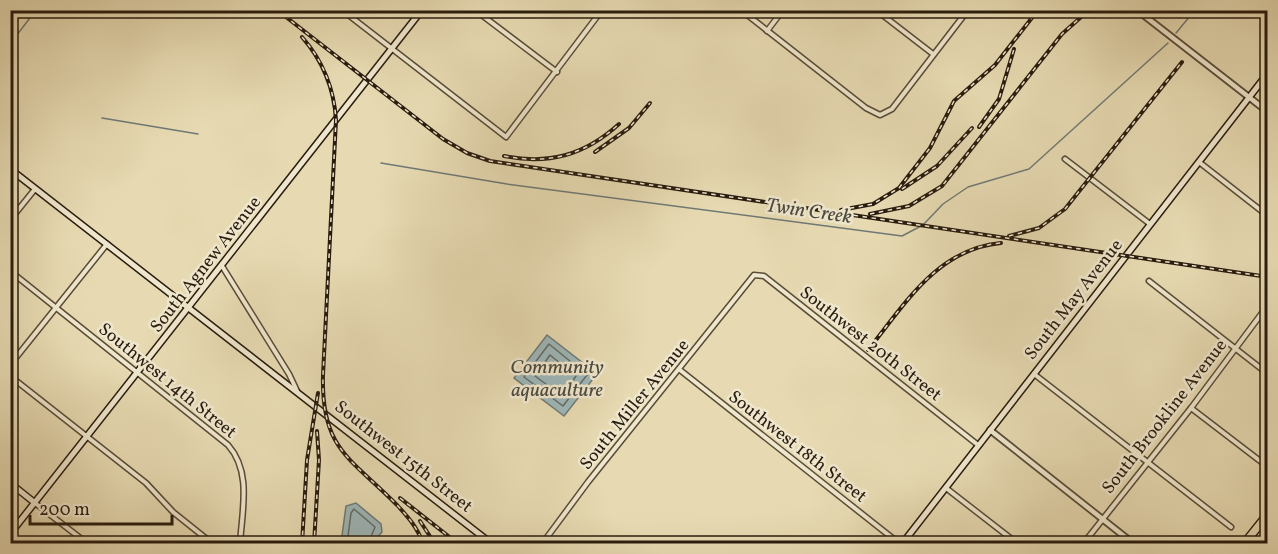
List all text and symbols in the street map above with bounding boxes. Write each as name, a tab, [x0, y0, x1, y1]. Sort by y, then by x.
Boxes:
street label: South Agnew Avenue	[145, 191, 267, 338]
water label: Twin Creek	[764, 192, 854, 232]
street label: South May Avenue	[1019, 234, 1129, 366]
street label: Southwest 20th Street	[794, 281, 946, 408]
street label: Southwest 14th Street	[93, 318, 242, 445]
street label: South Miller Avenue	[575, 334, 696, 476]
street label: South Brookline Avenue	[1097, 334, 1234, 500]
water label: Community aquaculture	[510, 354, 604, 405]
street label: Southwest 18th Street	[722, 385, 872, 509]
street label: Southwest 15th Street	[329, 395, 478, 519]
scale bar	[30, 488, 172, 526]
text: 200 m	[39, 498, 90, 523]

